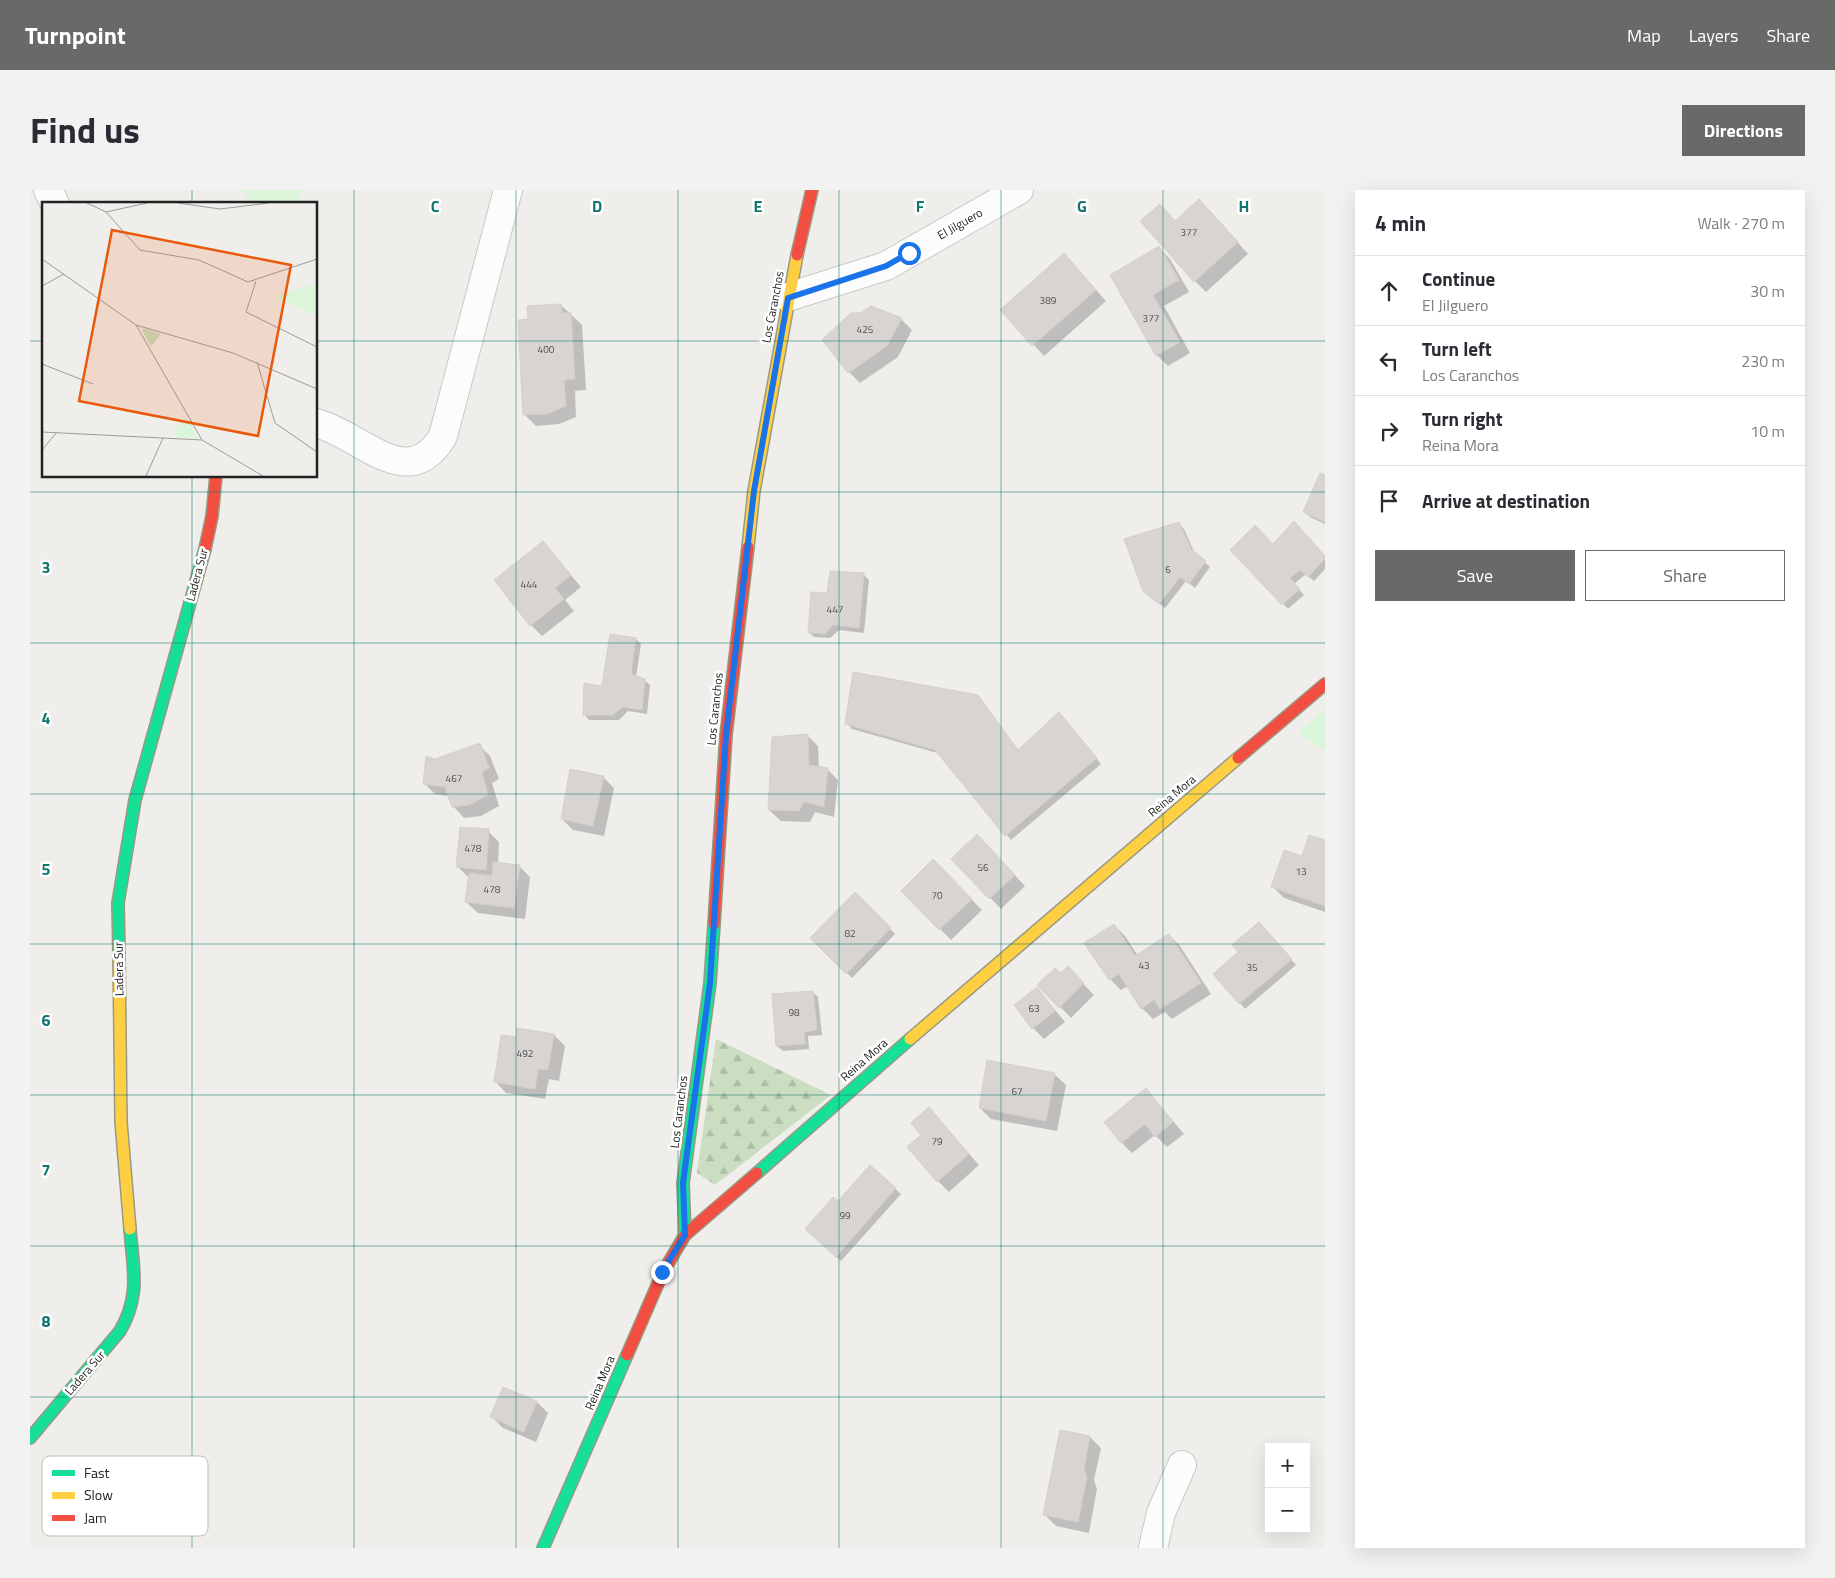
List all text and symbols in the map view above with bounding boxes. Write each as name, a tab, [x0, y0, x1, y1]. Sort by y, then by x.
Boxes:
text: Turnpoint	[25, 17, 126, 53]
text: Map	[1627, 22, 1661, 49]
text: Layers	[1689, 22, 1738, 49]
text: Share	[1766, 22, 1810, 49]
text: Find us	[30, 103, 140, 157]
button: Directions	[1682, 105, 1805, 156]
text: C	[431, 194, 440, 218]
text: D	[592, 194, 602, 218]
text: E	[754, 194, 763, 218]
text: F	[916, 194, 925, 218]
text: G	[1077, 194, 1087, 218]
text: H	[1239, 194, 1249, 218]
inset map	[42, 202, 318, 478]
street label: El Jilguero	[933, 203, 986, 244]
text: 4 min	[1375, 207, 1426, 239]
text: Walk · 270 m	[1697, 211, 1785, 235]
house number: 377	[1181, 225, 1197, 240]
route start	[898, 242, 921, 265]
text: Continue	[1422, 264, 1495, 293]
street label: Los Caranchos	[756, 269, 789, 345]
icon: ahead	[1375, 277, 1403, 305]
text: 30 m	[1750, 279, 1785, 303]
house number: 389	[1040, 293, 1057, 308]
text: El Jilguero	[1422, 293, 1489, 317]
house number: 377	[1143, 311, 1159, 326]
house number: 425	[857, 322, 874, 337]
text: Turn left	[1422, 334, 1492, 363]
house number: 400	[538, 342, 555, 357]
icon: left	[1375, 347, 1403, 375]
text: 230 m	[1741, 349, 1785, 373]
text: Los Caranchos	[1422, 363, 1519, 387]
text: Turn right	[1422, 404, 1503, 433]
icon: right	[1375, 417, 1403, 445]
text: 10 m	[1750, 419, 1785, 443]
text: Reina Mora	[1422, 433, 1499, 457]
text: Arrive at destination	[1422, 486, 1590, 515]
icon: arrive	[1375, 487, 1403, 515]
street label: Ladera Sur	[180, 546, 213, 603]
button: Save	[1375, 550, 1575, 601]
button: Share	[1585, 550, 1785, 601]
text: 3	[42, 555, 50, 579]
house number: 6	[1165, 562, 1171, 577]
house number: 444	[521, 577, 538, 592]
house number: 447	[827, 602, 843, 617]
street label: Los Caranchos	[701, 671, 728, 746]
text: 4	[42, 706, 51, 730]
street label: Reina Mora	[1144, 770, 1200, 821]
house number: 467	[446, 771, 462, 786]
house number: 478	[465, 841, 482, 856]
text: 5	[42, 857, 51, 881]
house number: 56	[977, 860, 989, 875]
house number: 13	[1295, 864, 1307, 879]
house number: 478	[484, 882, 501, 897]
house number: 70	[931, 888, 943, 903]
house number: 82	[844, 926, 856, 941]
street label: Ladera Sur	[109, 942, 128, 996]
house number: 43	[1138, 958, 1150, 973]
house number: 35	[1246, 960, 1258, 975]
house number: 63	[1028, 1001, 1040, 1016]
house number: 98	[788, 1005, 800, 1020]
text: 6	[42, 1008, 51, 1032]
street label: Reina Mora	[836, 1034, 892, 1086]
house number: 492	[517, 1046, 533, 1061]
street label: Los Caranchos	[665, 1074, 692, 1149]
house number: 67	[1011, 1084, 1023, 1099]
house number: 79	[931, 1134, 943, 1149]
text: 7	[42, 1158, 50, 1182]
house number: 99	[839, 1208, 851, 1223]
route end	[651, 1261, 674, 1284]
text: 8	[42, 1309, 51, 1333]
street label: Ladera Sur	[60, 1346, 110, 1399]
street label: Reina Mora	[580, 1353, 620, 1413]
map controls	[1265, 1443, 1310, 1533]
button: +	[1265, 1443, 1310, 1488]
legend	[42, 1456, 208, 1536]
text: Fast	[84, 1462, 109, 1483]
text: Slow	[84, 1484, 113, 1505]
button: −	[1265, 1488, 1310, 1533]
text: Jam	[84, 1507, 107, 1528]

